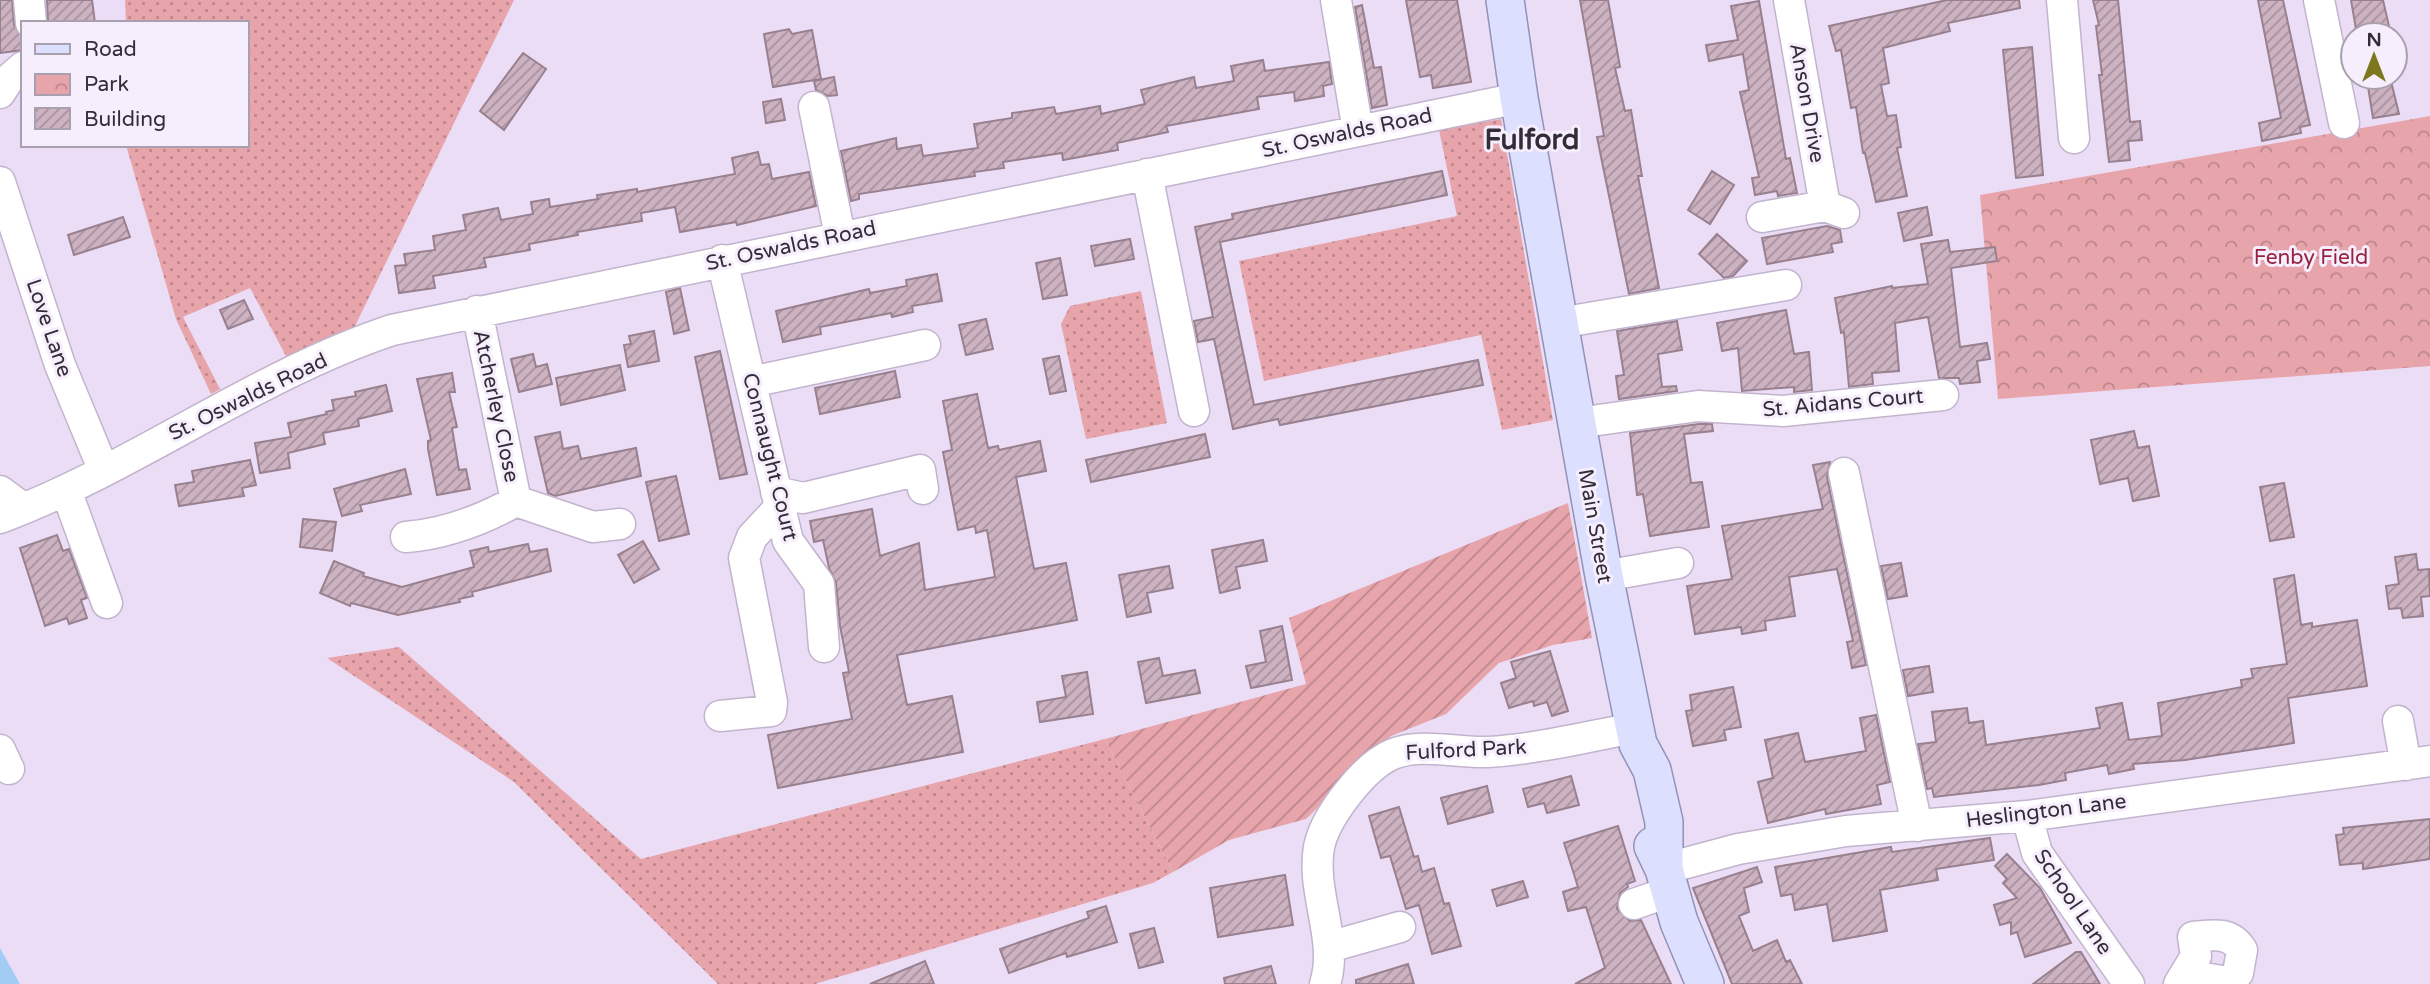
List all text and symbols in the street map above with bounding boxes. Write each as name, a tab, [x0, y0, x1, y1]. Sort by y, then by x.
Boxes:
legend	[21, 21, 248, 147]
north arrow	[2339, 21, 2409, 91]
text: N	[2366, 29, 2382, 51]
text: Road	[84, 37, 137, 62]
street label: Anson Drive	[1784, 41, 1830, 165]
text: Park	[84, 72, 129, 97]
street label: St. Oswalds Road	[1260, 103, 1434, 163]
text: Building	[84, 107, 166, 132]
district label: Fulford	[1485, 123, 1579, 157]
street label: St. Oswalds Road	[704, 216, 878, 276]
park label: Fenby Field	[2254, 245, 2368, 270]
street label: Love Lane	[21, 276, 77, 380]
street label: Atcherley Close	[468, 327, 524, 485]
street label: St. Oswalds Road	[165, 348, 331, 446]
street label: Connaught Court	[737, 370, 803, 544]
street label: St. Aidans Court	[1761, 384, 1925, 422]
street label: Main Street	[1573, 467, 1617, 585]
street label: Fulford Park	[1405, 734, 1527, 766]
street label: Heslington Lane	[1964, 789, 2128, 833]
street label: School Lane	[2029, 845, 2117, 960]

